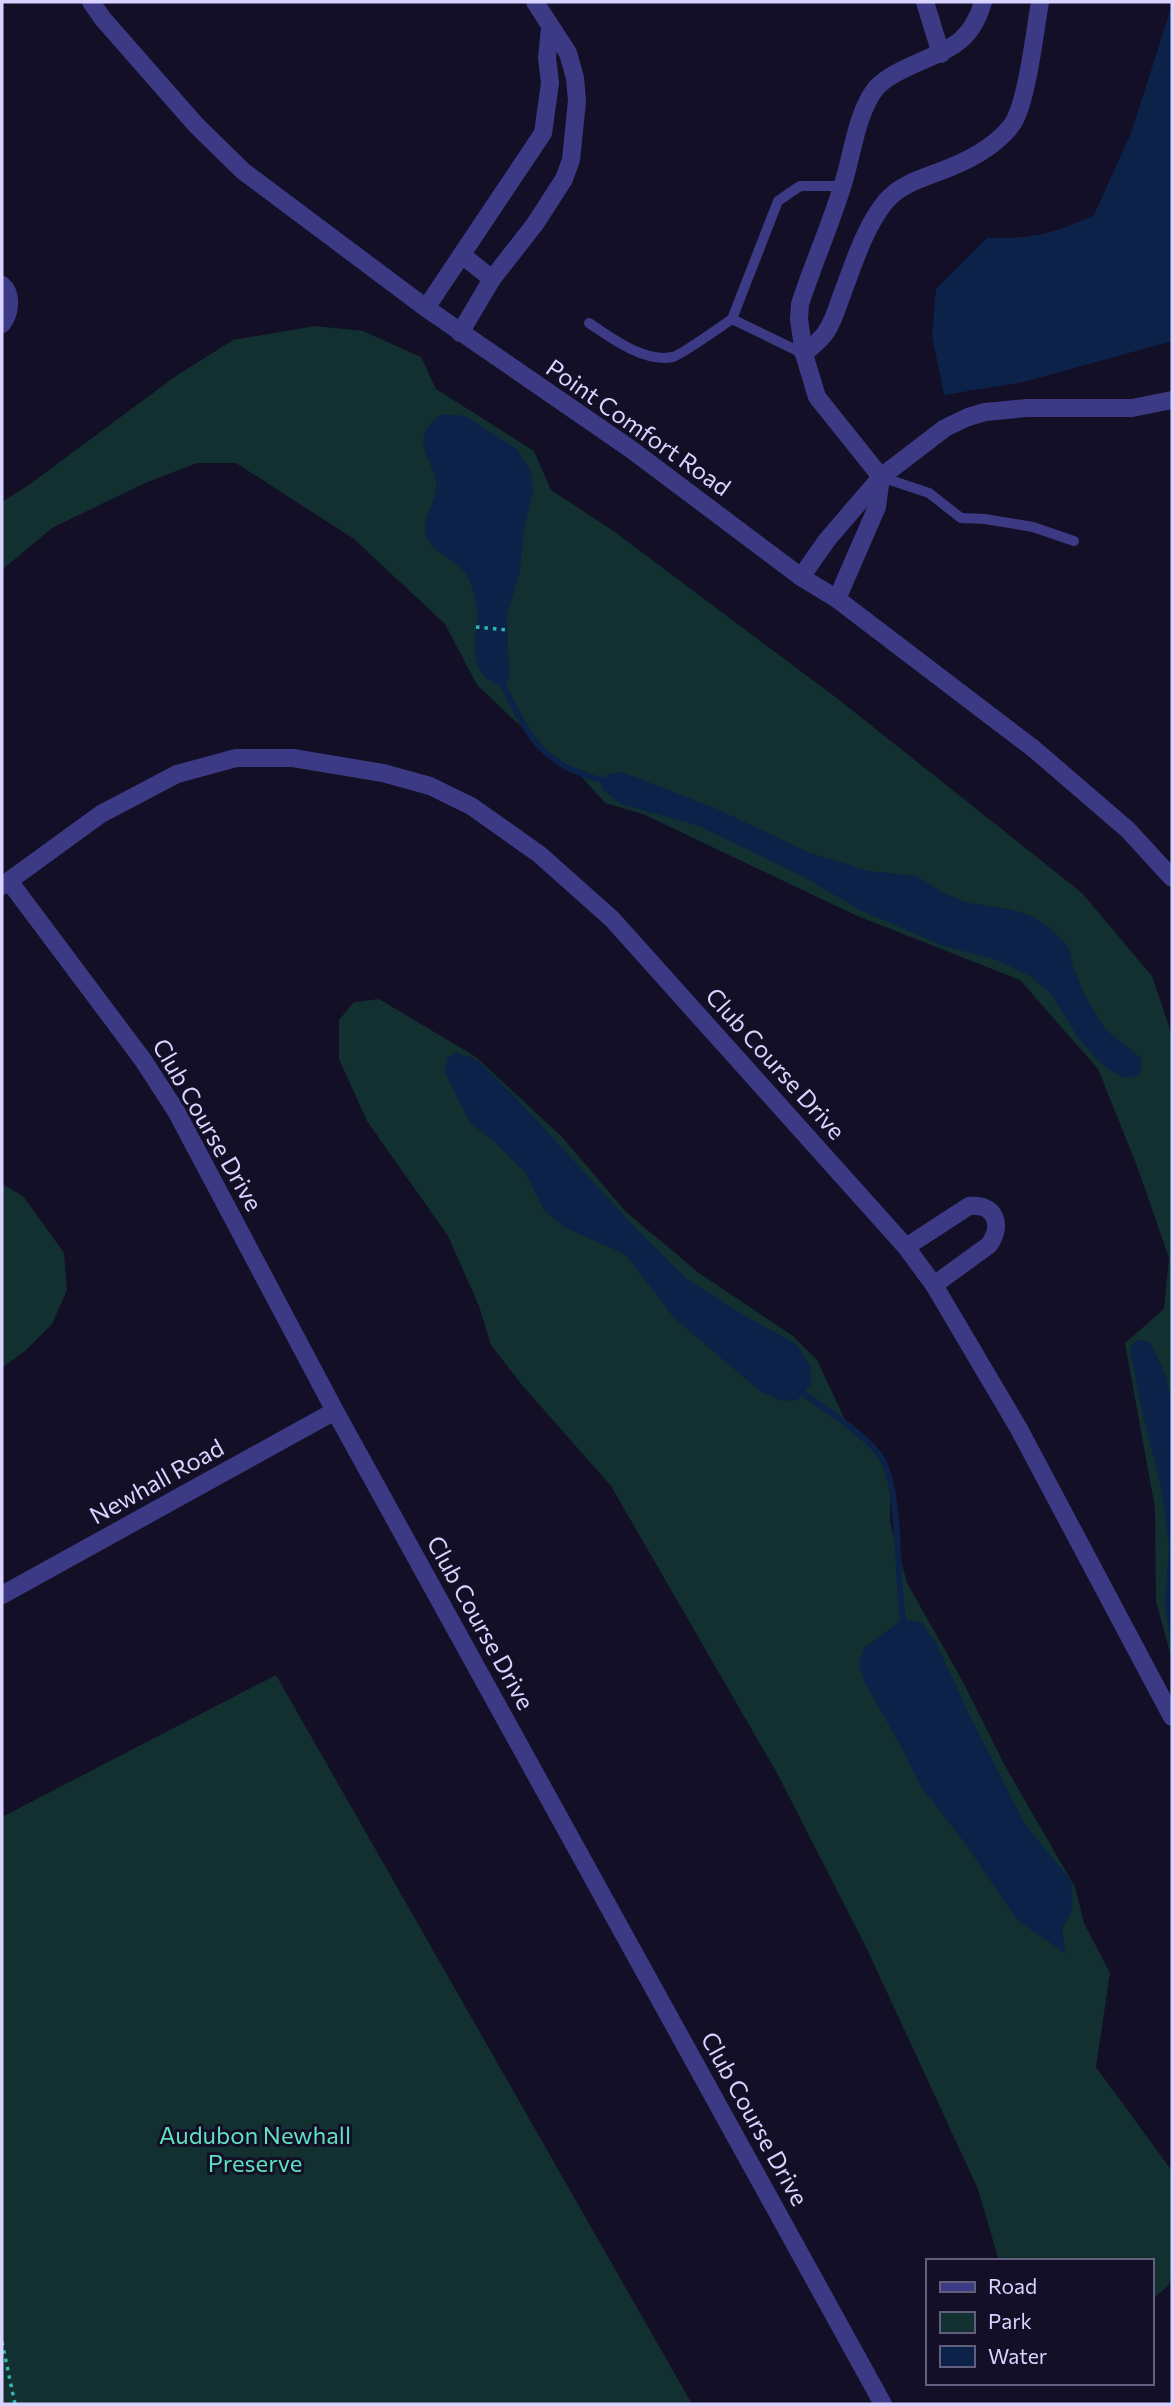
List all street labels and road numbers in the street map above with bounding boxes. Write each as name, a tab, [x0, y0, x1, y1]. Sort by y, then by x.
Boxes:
street label: Point Comfort Road	[541, 352, 737, 501]
street label: Club Course Drive	[700, 981, 852, 1145]
street label: Club Course Drive	[147, 1033, 269, 1216]
street label: Newhall Road	[84, 1432, 228, 1529]
street label: Club Course Drive	[422, 1530, 541, 1714]
street label: Club Course Drive	[696, 2026, 815, 2210]

